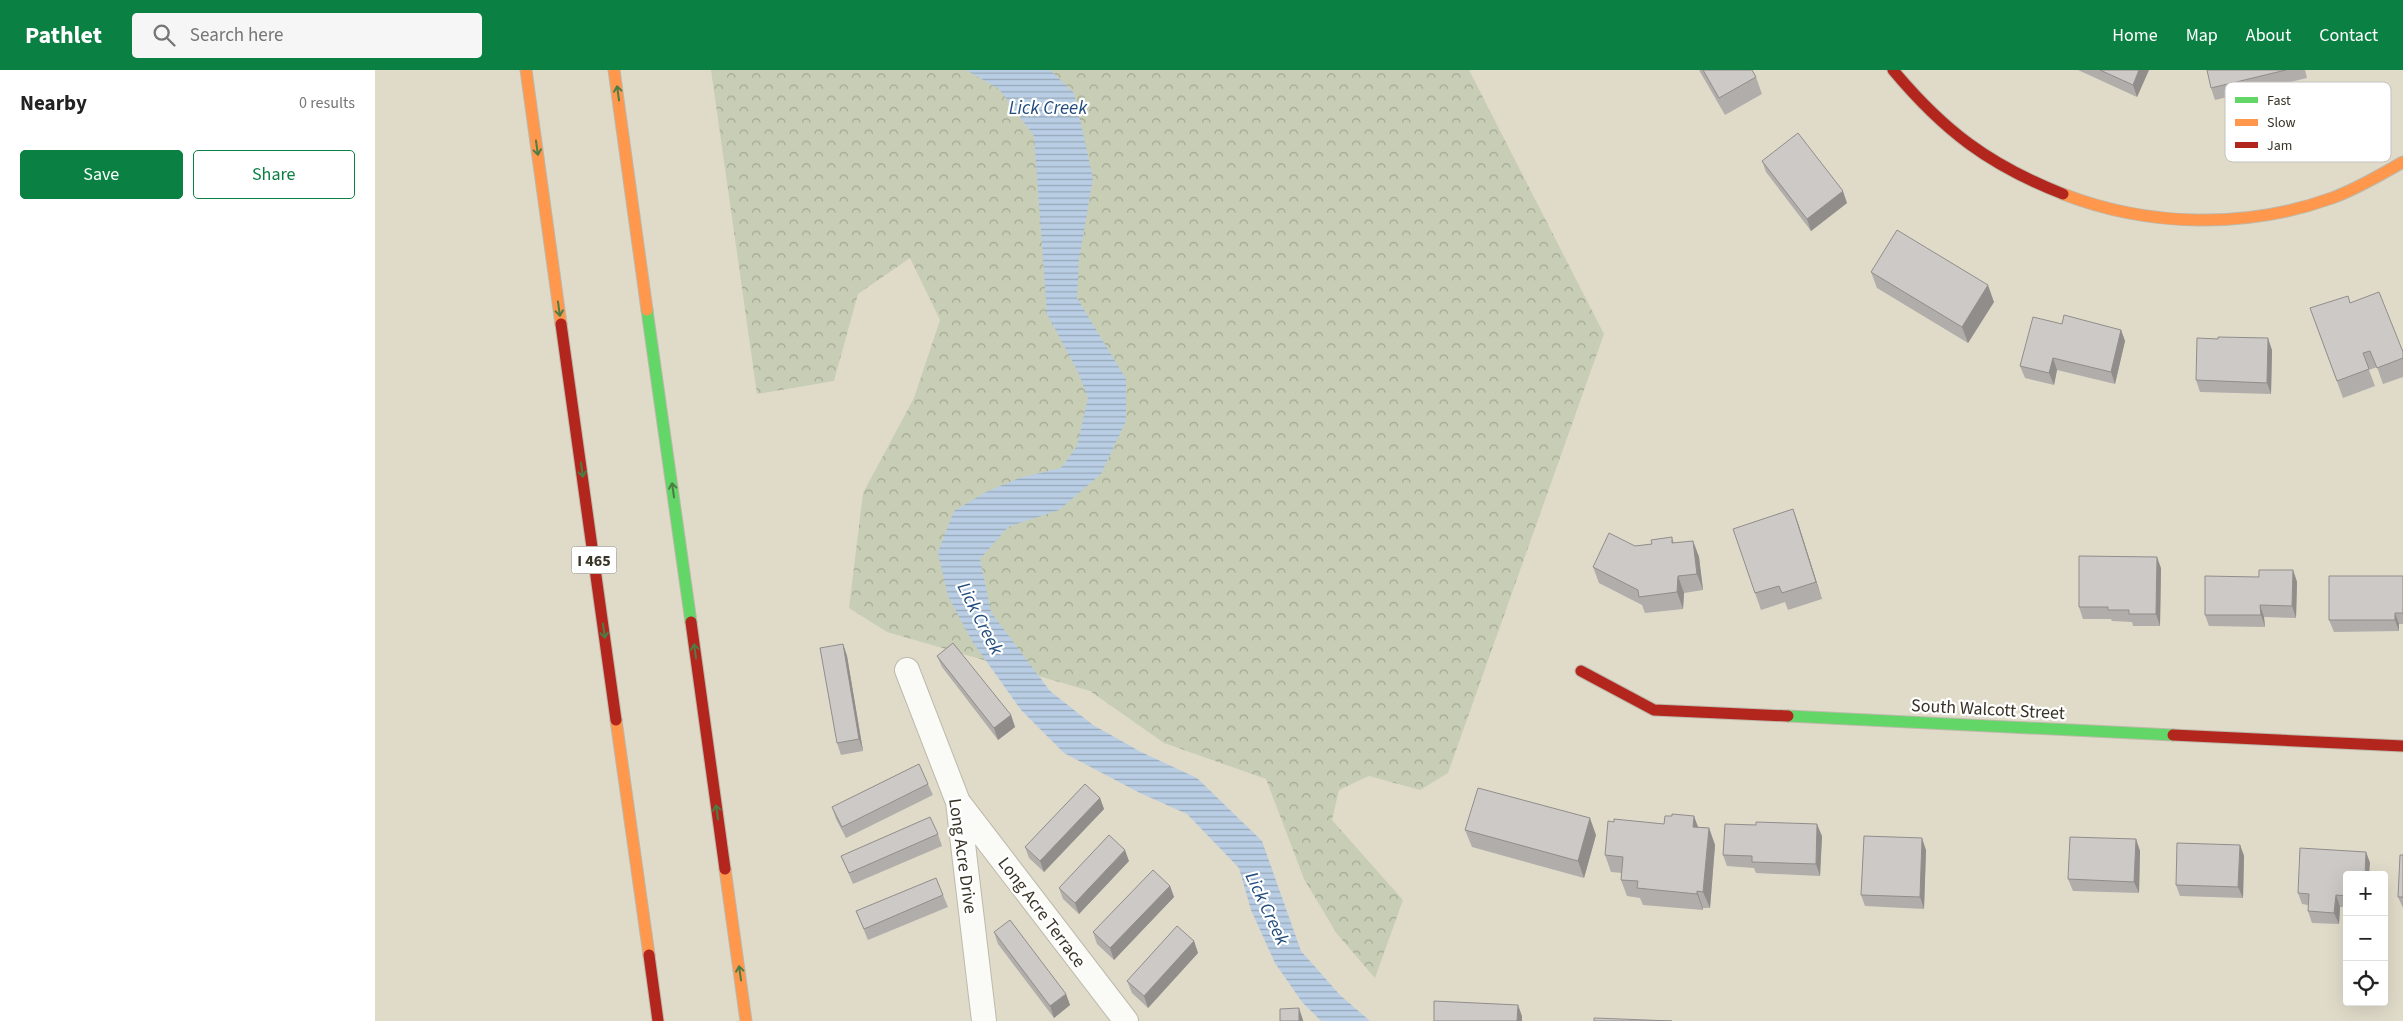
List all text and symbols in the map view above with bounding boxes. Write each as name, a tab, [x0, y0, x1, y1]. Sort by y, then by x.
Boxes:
search box	[132, 13, 482, 58]
text: Pathlet	[25, 18, 102, 53]
icon: search	[150, 21, 178, 49]
text: Search here	[190, 22, 284, 49]
text: Home	[2112, 23, 2158, 48]
text: Map	[2186, 23, 2218, 48]
text: About	[2246, 23, 2291, 48]
text: Contact	[2319, 23, 2378, 48]
legend	[2225, 82, 2391, 162]
one-way arrow	[612, 85, 622, 101]
text: Nearby	[20, 88, 87, 118]
text: Fast	[2267, 91, 2291, 111]
text: 0 results	[299, 92, 355, 114]
water label: Lick Creek	[1009, 95, 1088, 122]
text: Slow	[2267, 113, 2296, 133]
text: Jam	[2267, 136, 2292, 156]
one-way arrow	[532, 140, 542, 156]
button: Save	[20, 150, 183, 199]
button: Share	[193, 150, 355, 199]
one-way arrow	[554, 301, 564, 317]
one-way arrow	[577, 462, 587, 478]
one-way arrow	[667, 482, 677, 498]
road number: I 465	[571, 546, 617, 574]
water label: Lick Creek	[950, 578, 1010, 661]
one-way arrow	[599, 623, 609, 639]
one-way arrow	[690, 643, 700, 659]
street label: South Walcott Street	[1910, 693, 2065, 726]
street label: Long Acre Drive	[942, 797, 983, 916]
one-way arrow	[712, 804, 722, 820]
street label: Long Acre Terrace	[992, 852, 1092, 973]
water label: Lick Creek	[1238, 867, 1296, 951]
map controls	[2343, 871, 2388, 1006]
button: +	[2343, 871, 2388, 916]
button: −	[2343, 916, 2388, 961]
button: locate	[2343, 961, 2388, 1006]
one-way arrow	[735, 965, 745, 981]

